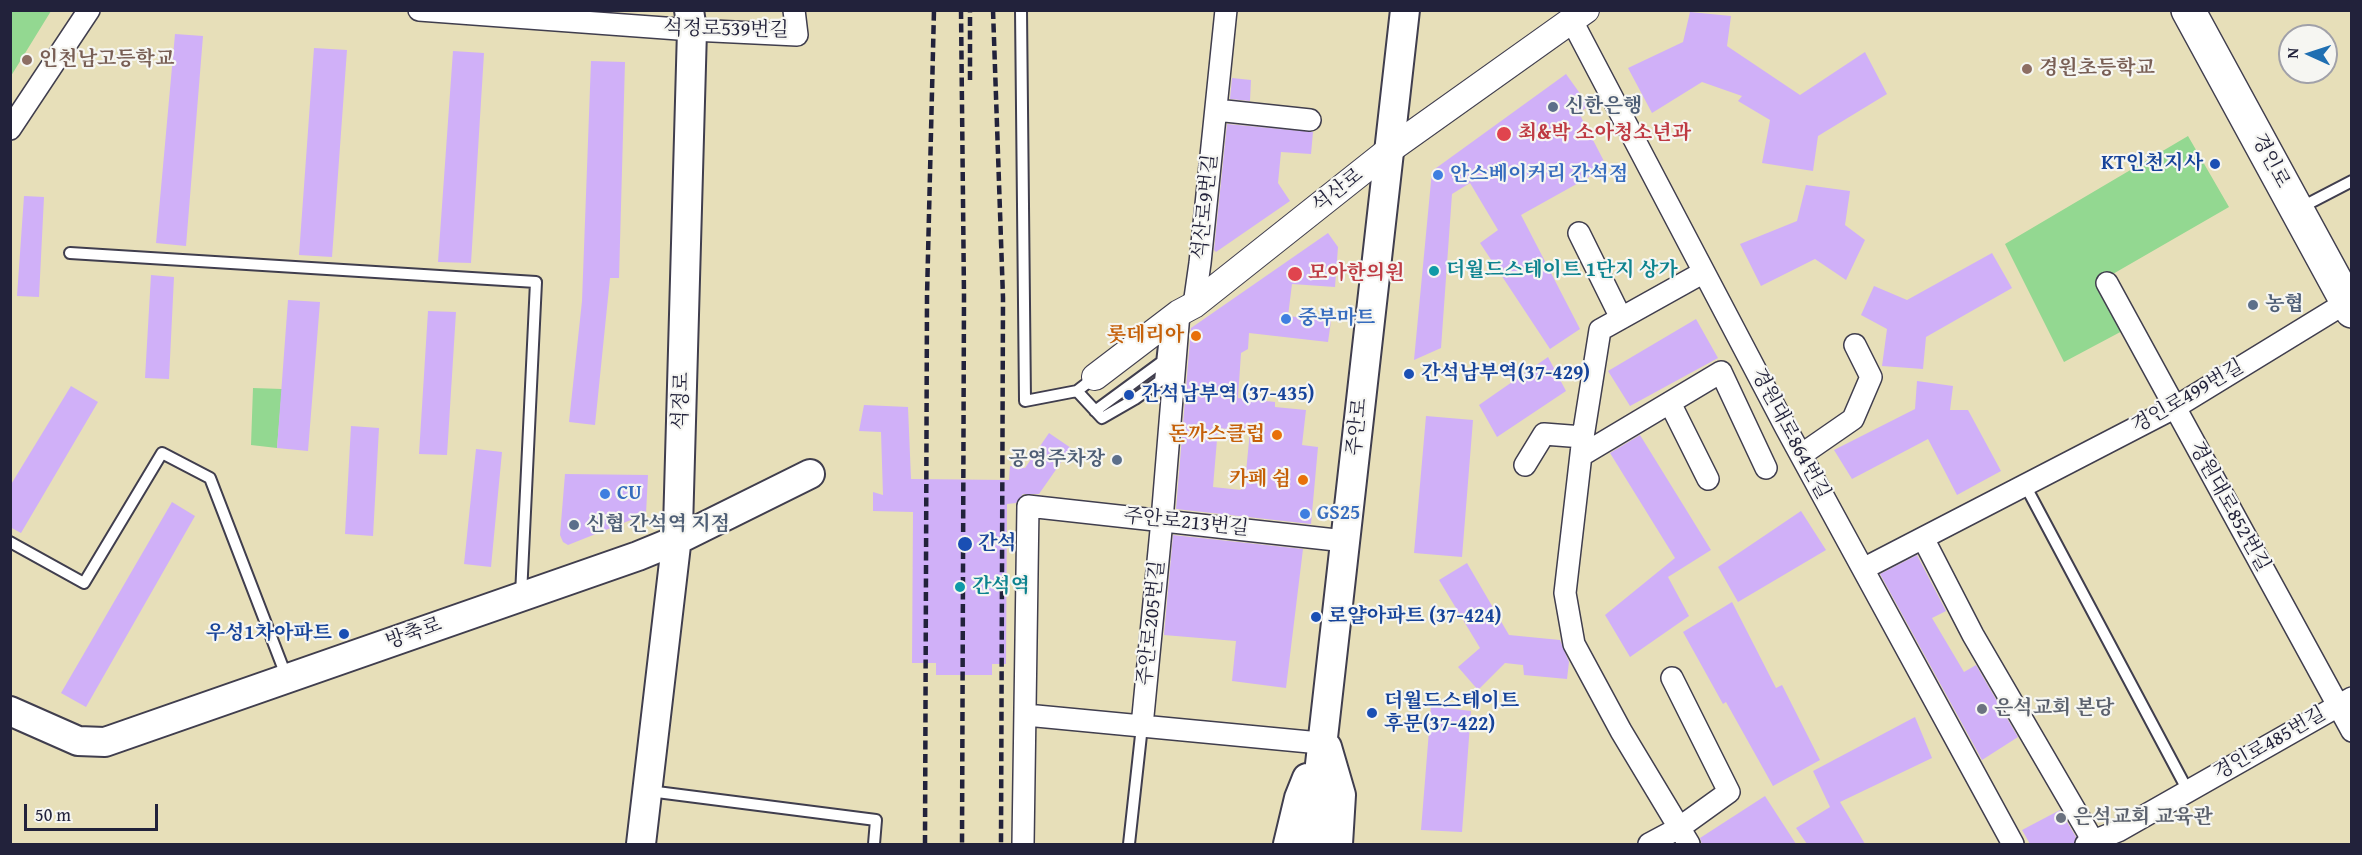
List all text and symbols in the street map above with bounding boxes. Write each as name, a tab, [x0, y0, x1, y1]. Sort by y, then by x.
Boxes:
street label: 석정로539번길	[663, 17, 789, 43]
north arrow	[2278, 24, 2338, 84]
text: N	[2280, 47, 2304, 59]
place label: 인천남고등학교	[39, 48, 174, 72]
marker: 인천남고등학교	[20, 53, 34, 67]
place label: 경원초등학교	[2039, 57, 2155, 81]
marker: 경원초등학교	[2020, 62, 2034, 76]
place label: 신한은행	[1565, 95, 1642, 119]
marker: 신한은행	[1546, 100, 1560, 114]
place label: 최&박 소아청소년과	[1518, 122, 1691, 146]
marker: 최&박 소아청소년과	[1495, 125, 1513, 143]
street label: 경인로	[2246, 130, 2294, 192]
place label: KT인천지사	[2101, 152, 2203, 176]
street label: 석산로9번길	[1189, 153, 1223, 261]
marker: KT인천지사	[2208, 157, 2222, 171]
place label: 안스베이커리 간석점	[1450, 163, 1628, 187]
street label: 석산로	[1308, 164, 1368, 218]
marker: 안스베이커리 간석점	[1431, 168, 1445, 182]
place label: 더월드스테이트 1단지 상가	[1446, 259, 1678, 283]
place label: 모아한의원	[1308, 262, 1405, 286]
marker: 더월드스테이트 1단지 상가	[1427, 264, 1441, 278]
marker: 모아한의원	[1286, 265, 1304, 283]
place label: 농협	[2265, 293, 2304, 317]
marker: 농협	[2246, 298, 2260, 312]
place label: 중부마트	[1298, 307, 1375, 331]
marker: 중부마트	[1279, 312, 1293, 326]
place label: 롯데리아	[1107, 324, 1184, 348]
marker: 롯데리아	[1189, 329, 1203, 343]
street label: 경인로499번길	[2128, 355, 2248, 439]
place label: 간석남부역(37-429)	[1421, 362, 1590, 386]
street label: 경원대로864번길	[1745, 364, 1835, 504]
marker: 간석남부역(37-429)	[1402, 367, 1416, 381]
street label: 석정로	[669, 372, 695, 430]
place label: 간석남부역 (37-435)	[1141, 383, 1314, 407]
marker: 간석남부역 (37-435)	[1122, 388, 1136, 402]
street label: 주안로	[1343, 397, 1373, 457]
place label: 돈까스클럽	[1168, 423, 1265, 447]
marker: 돈까스클럽	[1270, 428, 1284, 442]
street label: 경원대로852번길	[2183, 438, 2275, 576]
place label: 공영주차장	[1008, 448, 1105, 472]
marker: 공영주차장	[1110, 453, 1124, 467]
place label: 카페 쉼	[1229, 468, 1291, 492]
marker: 카페 쉼	[1296, 473, 1310, 487]
place label: CU	[617, 482, 642, 506]
marker: CU	[598, 487, 612, 501]
place label: GS25	[1317, 502, 1360, 526]
street label: 주안로213번길	[1122, 505, 1250, 541]
marker: GS25	[1298, 507, 1312, 521]
place label: 신협 간석역 지점	[586, 513, 730, 537]
marker: 신협 간석역 지점	[567, 518, 581, 532]
place label: 간석	[978, 532, 1017, 556]
marker: 간석	[956, 535, 974, 553]
street label: 주안로205번길	[1134, 559, 1170, 687]
place label: 간석역	[972, 575, 1030, 599]
marker: 간석역	[953, 580, 967, 594]
place label: 로얄아파트 (37-424)	[1328, 605, 1501, 629]
marker: 로얄아파트 (37-424)	[1309, 610, 1323, 624]
street label: 방축로	[383, 613, 445, 655]
place label: 우성1차아파트	[206, 622, 332, 646]
marker: 우성1차아파트	[337, 627, 351, 641]
place label: 더월드스테이트 후문(37-422)	[1384, 690, 1519, 737]
place label: 은석교회 본당	[1994, 697, 2114, 721]
marker: 은석교회 본당	[1975, 702, 1989, 716]
street label: 경인로485번길	[2210, 702, 2330, 786]
marker: 더월드스테이트 후문(37-422)	[1365, 706, 1379, 720]
scale bar	[27, 792, 160, 830]
text: 50 m	[35, 801, 71, 828]
place label: 은석교회 교육관	[2073, 806, 2213, 830]
marker: 은석교회 교육관	[2054, 811, 2068, 825]

